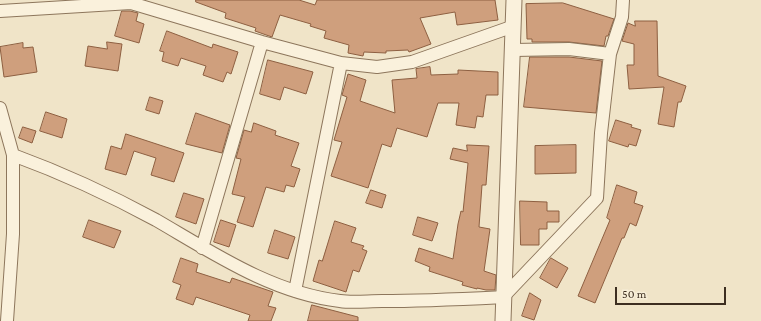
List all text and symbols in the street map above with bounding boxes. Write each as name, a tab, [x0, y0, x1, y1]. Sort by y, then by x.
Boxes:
scale bar	[617, 279, 728, 305]
text: 50 m	[622, 287, 646, 301]

